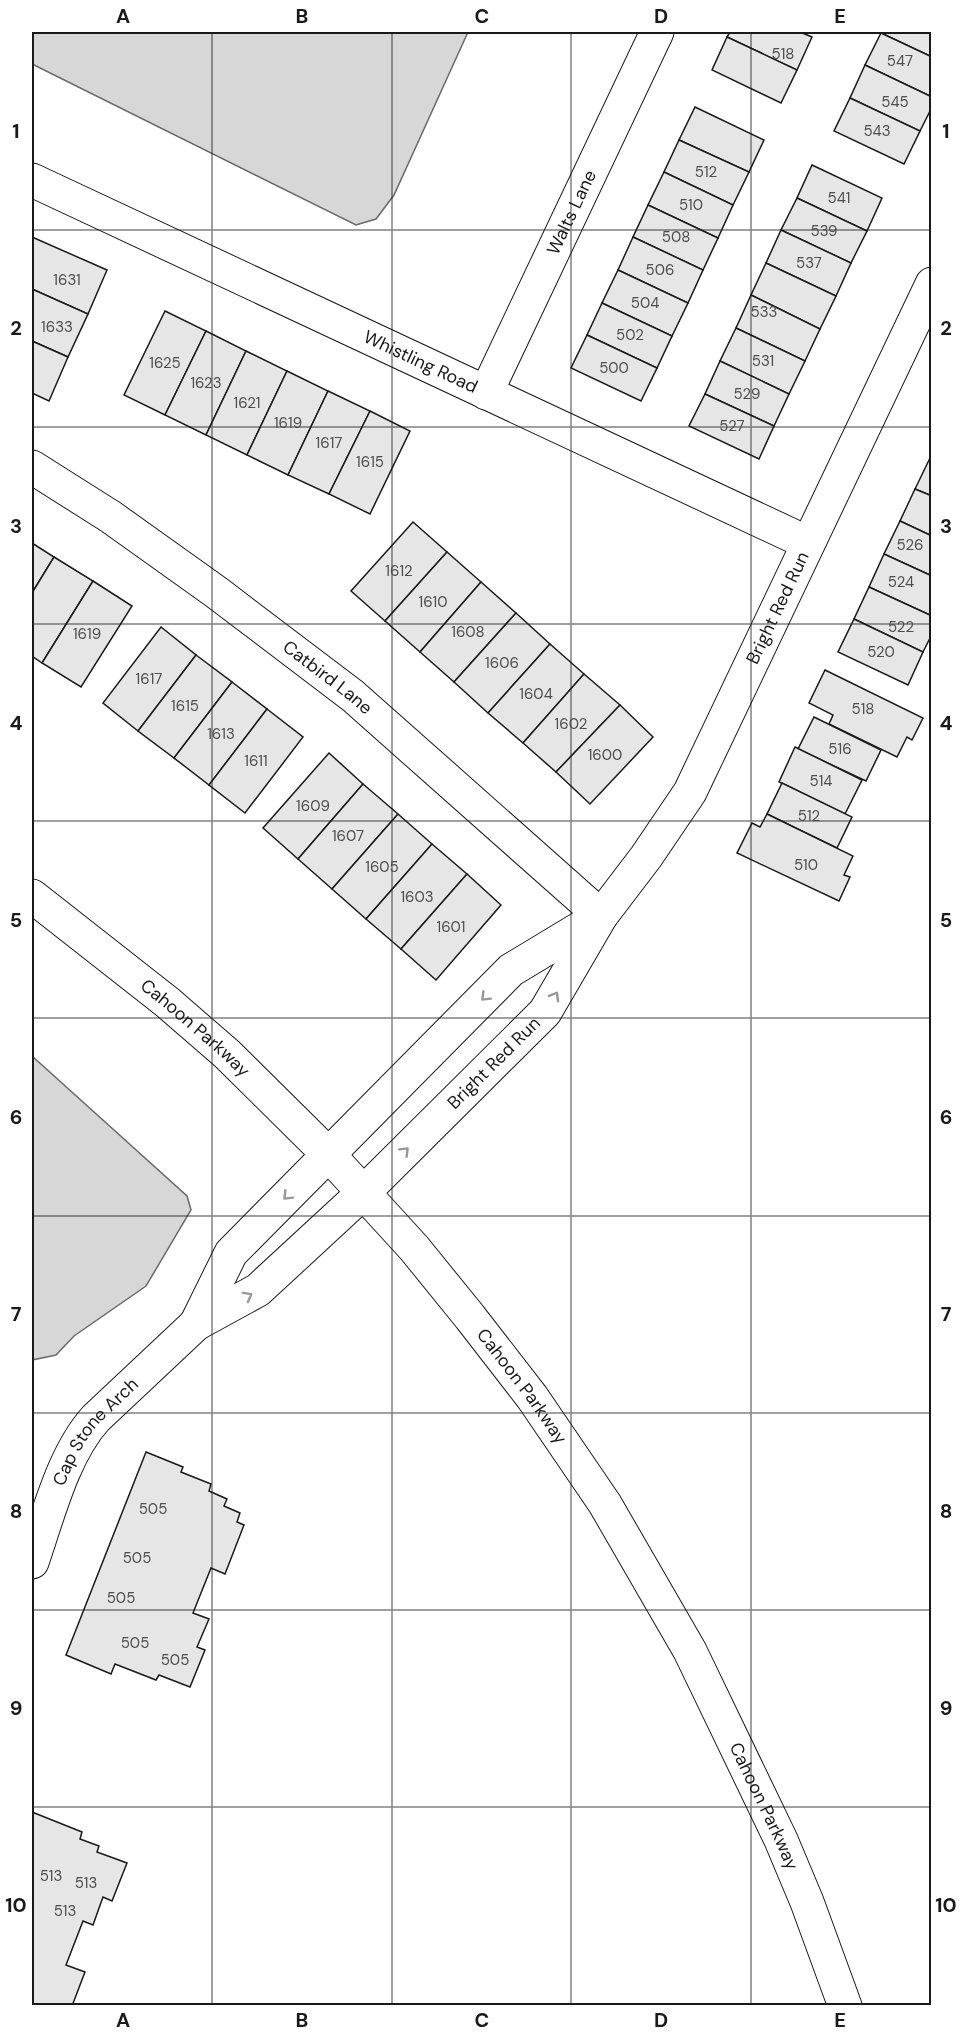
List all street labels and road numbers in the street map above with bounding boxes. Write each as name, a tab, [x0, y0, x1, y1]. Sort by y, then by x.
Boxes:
street label: Walts Lane	[541, 166, 602, 259]
street label: Whistling Road	[360, 325, 482, 399]
street label: Bright Red Run	[741, 548, 815, 668]
street label: Catbird Lane	[278, 635, 378, 720]
street label: Cahoon Parkway	[135, 974, 255, 1082]
street label: Bright Red Run	[442, 1011, 545, 1114]
street label: Cahoon Parkway	[471, 1323, 573, 1449]
street label: Cap Stone Arch	[47, 1372, 143, 1489]
street label: Cahoon Parkway	[724, 1739, 804, 1874]

